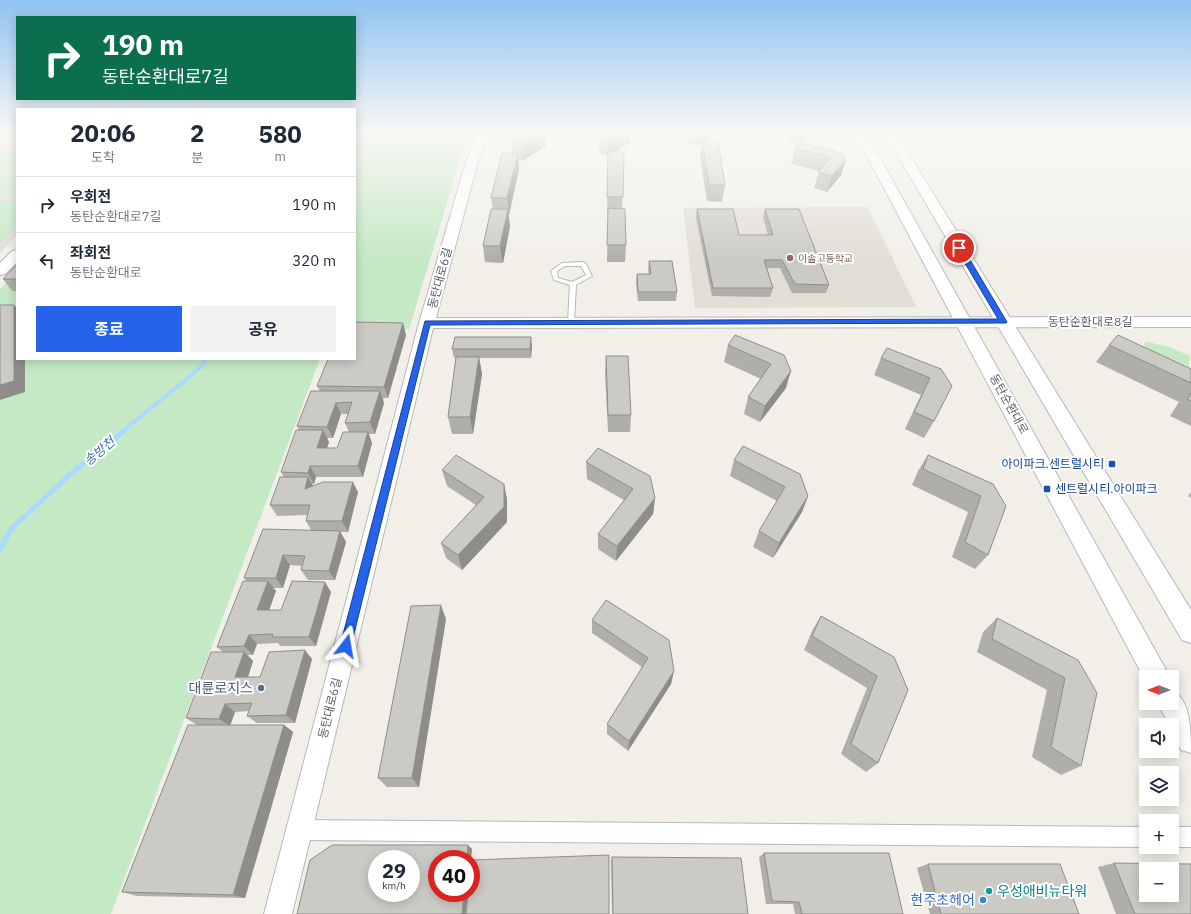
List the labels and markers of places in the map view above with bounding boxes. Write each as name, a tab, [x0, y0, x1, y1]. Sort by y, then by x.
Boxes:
pin	[942, 231, 976, 265]
place label: 이솔고등학교	[798, 252, 853, 265]
marker: 이솔고등학교	[785, 253, 795, 263]
place label: 아이파크.센트럴시티	[1001, 456, 1104, 471]
marker: 아이파크.센트럴시티	[1107, 459, 1117, 469]
place label: 센트럴시티.아이파크	[1055, 481, 1158, 496]
marker: 센트럴시티.아이파크	[1042, 484, 1052, 494]
place label: 대륜로지스	[189, 679, 253, 697]
marker: 대륜로지스	[256, 683, 266, 693]
place label: 우성애비뉴타워	[997, 882, 1087, 900]
marker: 우성애비뉴타워	[984, 886, 994, 896]
place label: 현주초헤어	[911, 891, 975, 909]
marker: 현주초헤어	[978, 895, 988, 905]

